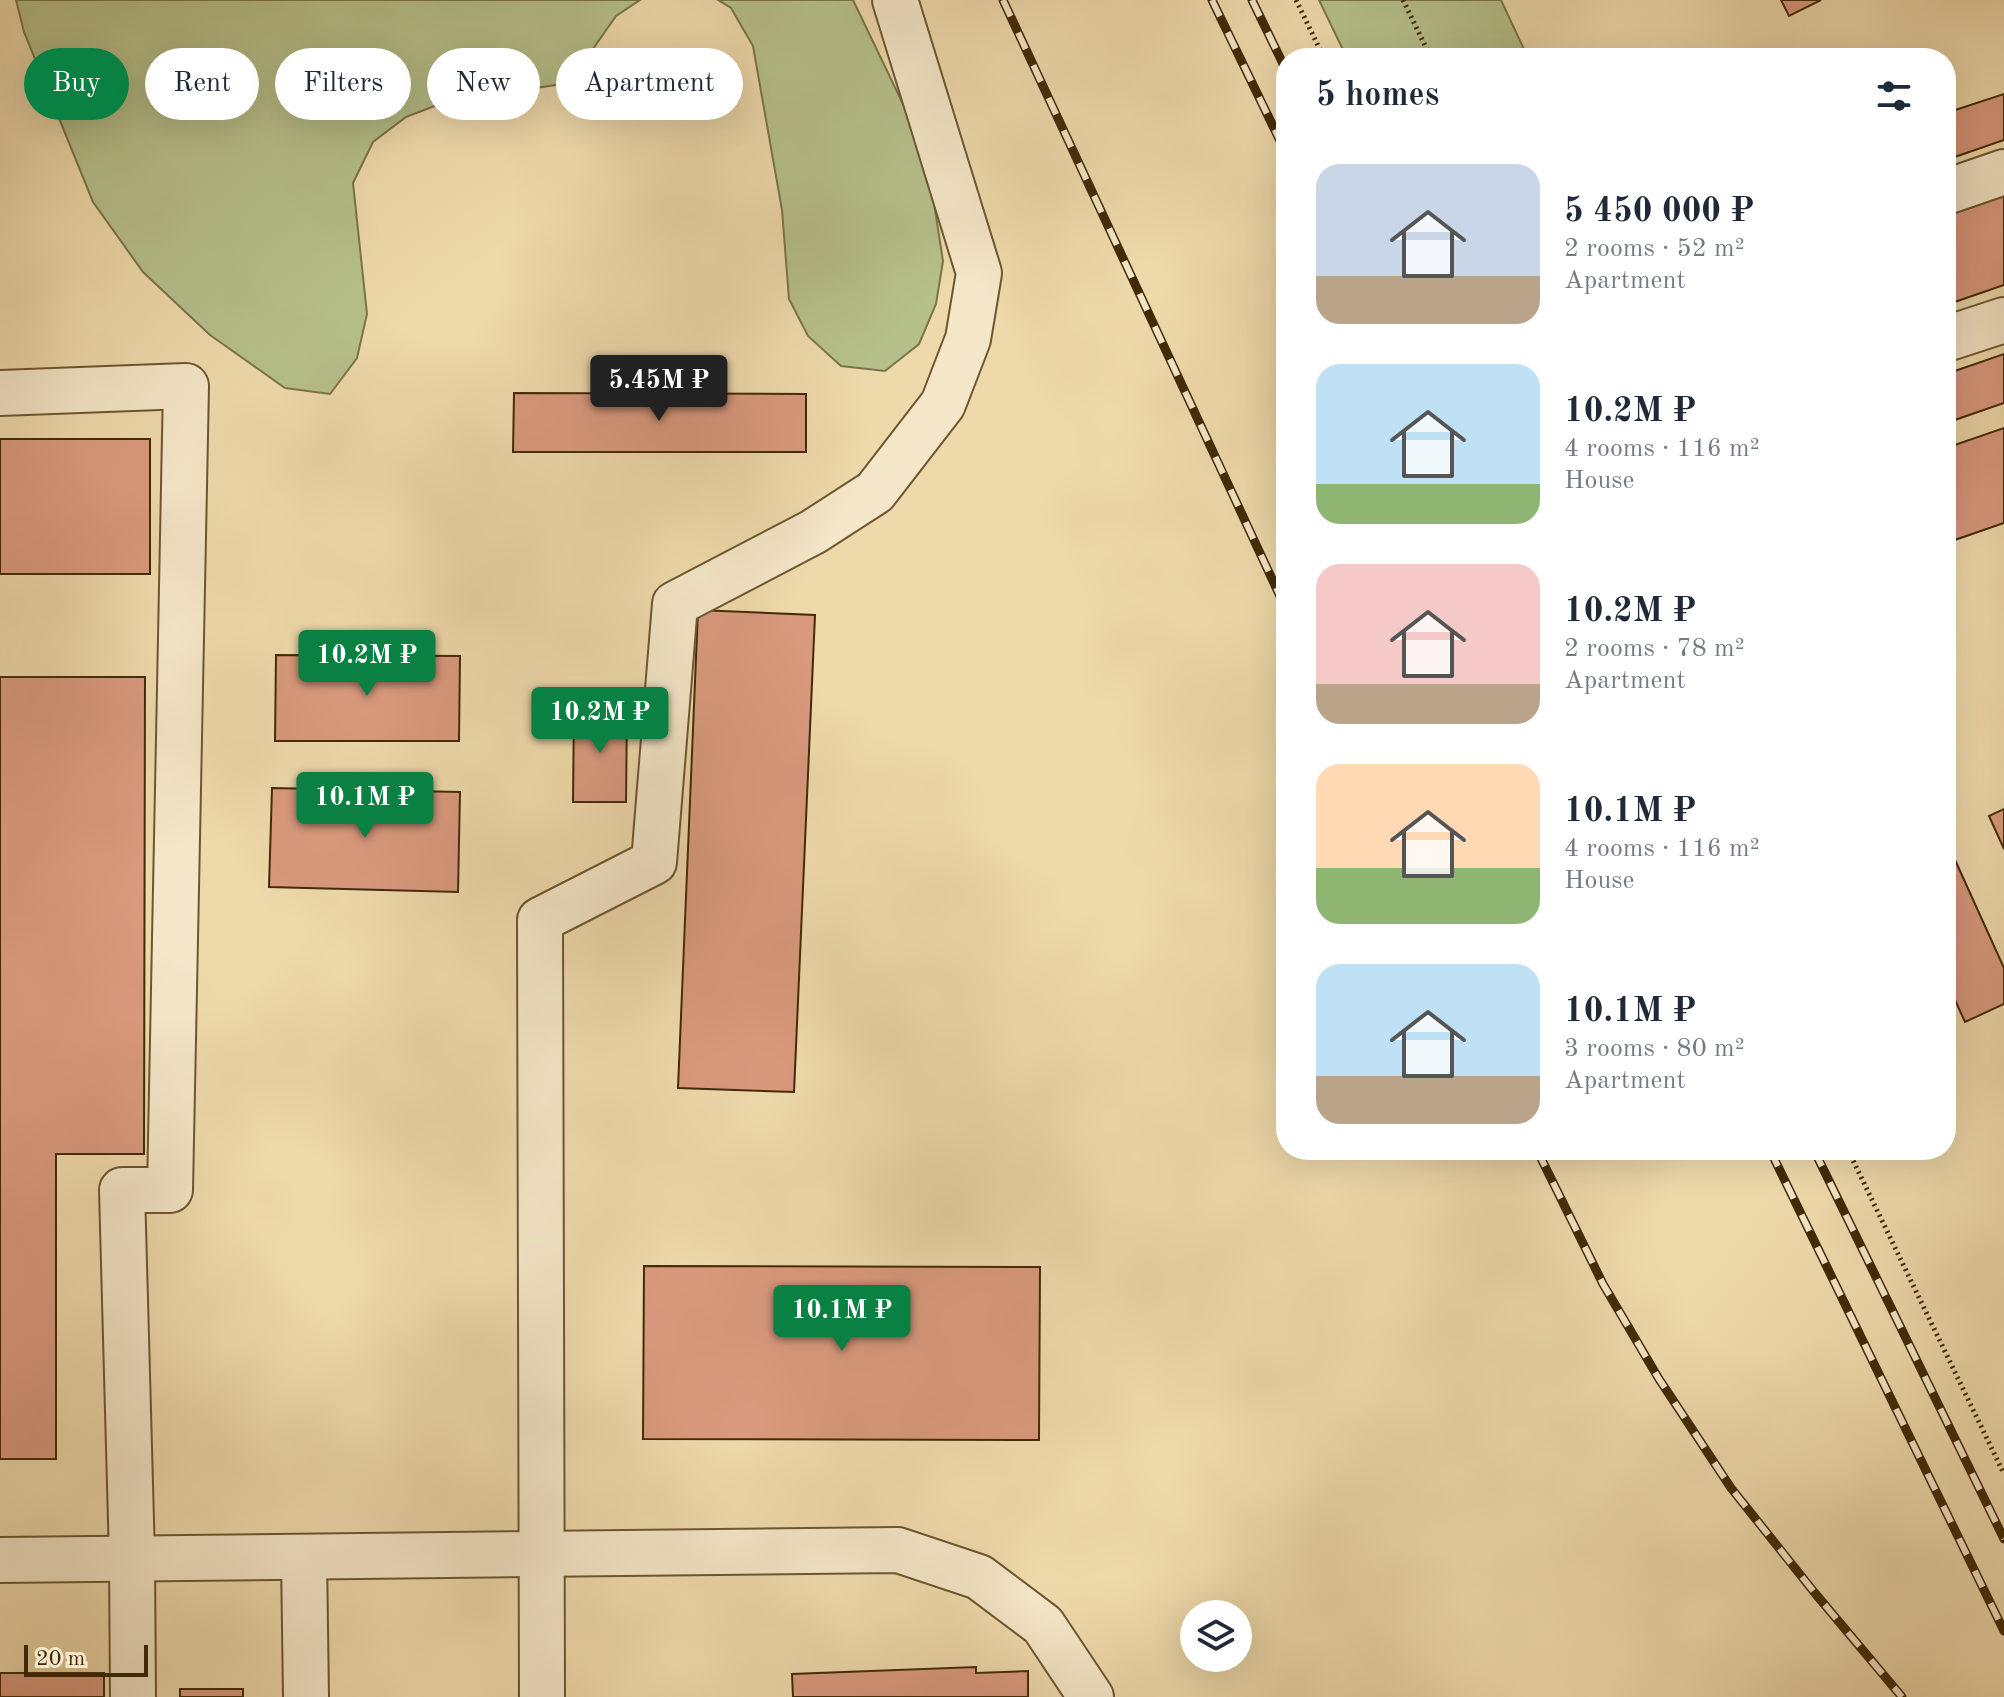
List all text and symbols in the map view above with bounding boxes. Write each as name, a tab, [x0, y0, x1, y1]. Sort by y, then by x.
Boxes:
chip: Buy	[24, 48, 129, 120]
chip: Rent	[145, 48, 259, 120]
chip: Filters	[275, 48, 411, 120]
chip: New	[427, 48, 540, 120]
chip: Apartment	[556, 48, 743, 120]
icon: filters	[1872, 74, 1916, 118]
text: 5 homes	[1316, 79, 1439, 113]
text: 5 450 000 ₽	[1564, 195, 1754, 229]
icon: home	[1380, 196, 1476, 292]
text: 2 rooms · 52 m²	[1564, 236, 1745, 262]
text: Apartment	[1564, 268, 1686, 294]
pin: 5.45M ₽	[585, 355, 733, 423]
text: 5.45M ₽	[608, 368, 710, 394]
text: 10.2M ₽	[1564, 395, 1696, 429]
icon: home	[1380, 396, 1476, 492]
text: 4 rooms · 116 m²	[1564, 436, 1760, 462]
text: House	[1564, 468, 1635, 494]
text: 10.2M ₽	[1564, 595, 1696, 629]
icon: home	[1380, 596, 1476, 692]
pin: 10.2M ₽	[293, 630, 441, 698]
text: 2 rooms · 78 m²	[1564, 636, 1745, 662]
text: 10.2M ₽	[316, 643, 418, 669]
text: Apartment	[1564, 668, 1686, 694]
pin: 10.2M ₽	[526, 687, 674, 755]
text: 10.2M ₽	[549, 700, 651, 726]
pin: 10.1M ₽	[291, 772, 439, 840]
text: 10.1M ₽	[314, 785, 416, 811]
text: 10.1M ₽	[1564, 795, 1696, 829]
icon: home	[1380, 796, 1476, 892]
text: 4 rooms · 116 m²	[1564, 836, 1760, 862]
text: House	[1564, 868, 1635, 894]
text: 10.1M ₽	[1564, 995, 1696, 1029]
icon: home	[1380, 996, 1476, 1092]
text: 3 rooms · 80 m²	[1564, 1036, 1745, 1062]
text: Apartment	[1564, 1068, 1686, 1094]
pin: 10.1M ₽	[768, 1285, 916, 1353]
text: 10.1M ₽	[791, 1298, 893, 1324]
map controls	[1180, 1600, 1252, 1672]
button: layers	[1180, 1600, 1252, 1672]
scale bar	[24, 1641, 148, 1677]
text: 20 m	[36, 1648, 85, 1670]

